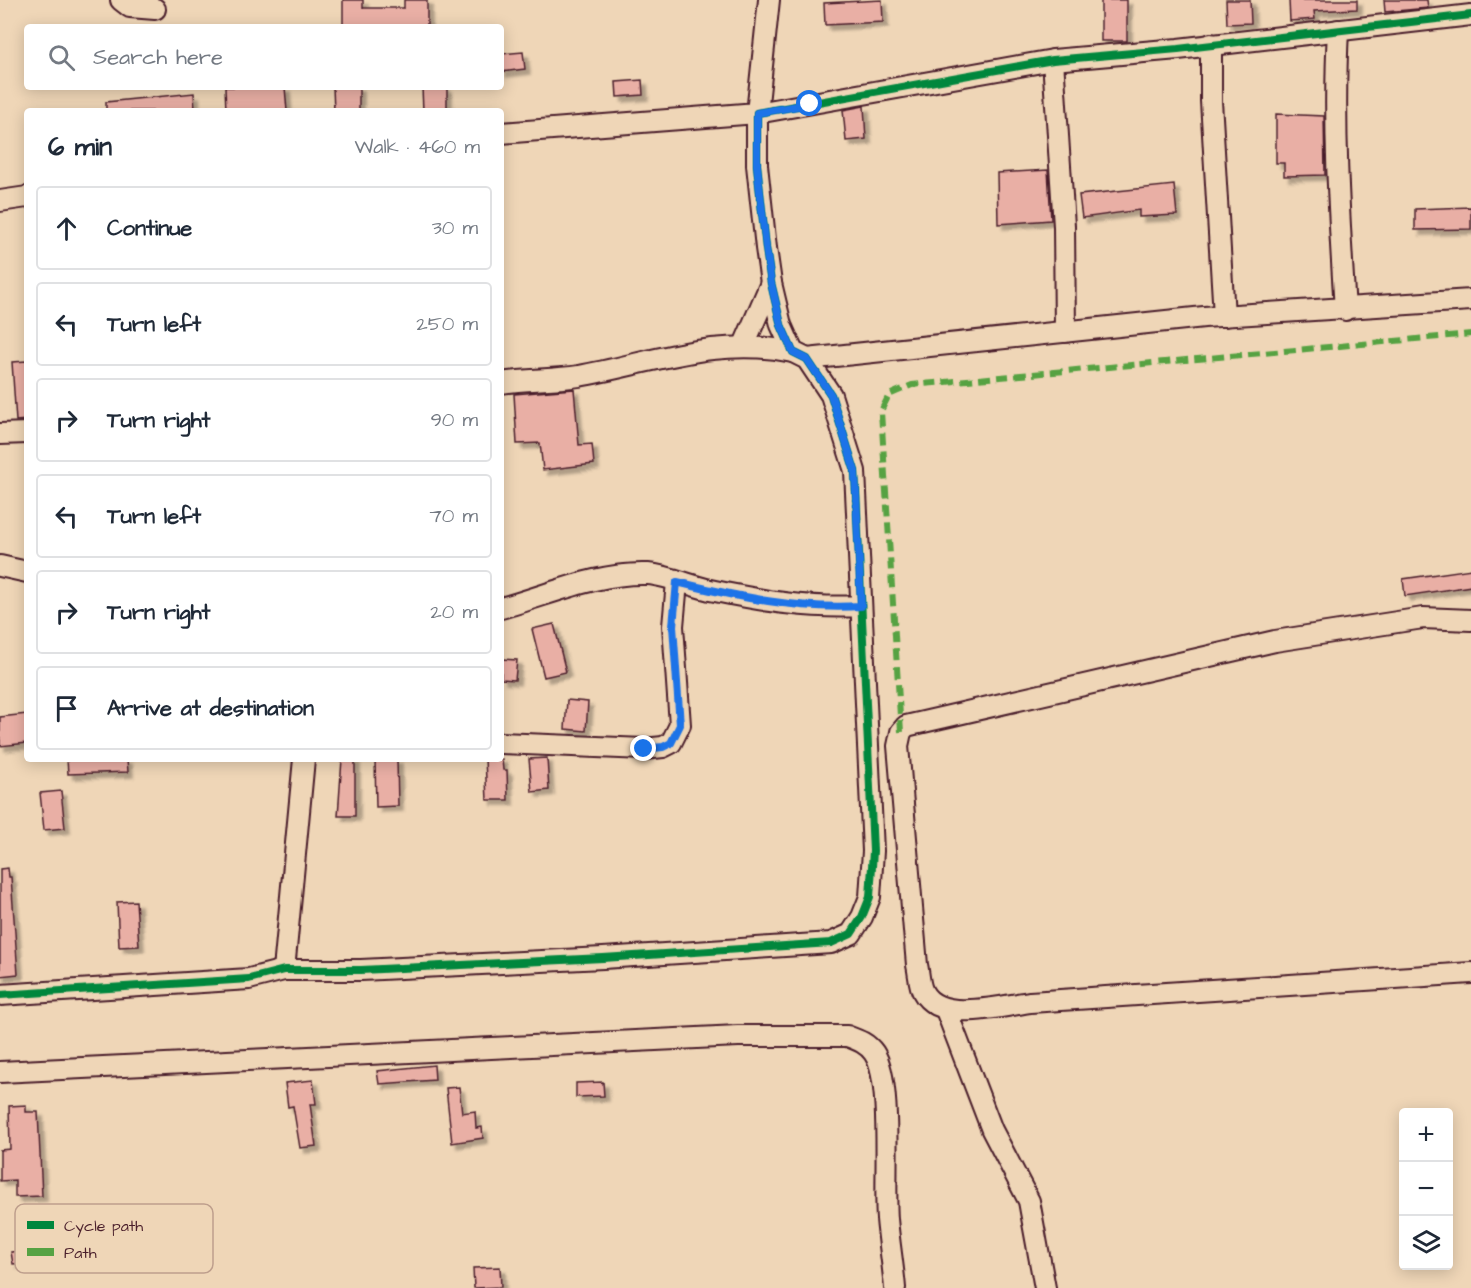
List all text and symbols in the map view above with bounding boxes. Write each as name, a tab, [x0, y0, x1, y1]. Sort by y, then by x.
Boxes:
search box	[24, 24, 504, 90]
icon: search	[45, 41, 78, 74]
text: Search here	[93, 42, 223, 73]
route start	[796, 90, 822, 116]
text: 6 min	[48, 129, 112, 165]
text: Walk · 460 m	[354, 133, 480, 161]
icon: ahead	[50, 212, 83, 245]
text: Continue	[107, 213, 192, 244]
text: 30 m	[432, 214, 478, 242]
icon: left	[50, 308, 83, 341]
text: Turn left	[107, 309, 201, 340]
text: 250 m	[416, 310, 478, 338]
icon: right	[50, 404, 83, 437]
text: Turn right	[107, 405, 210, 436]
text: 90 m	[430, 406, 478, 434]
icon: left	[50, 500, 83, 533]
text: Turn left	[107, 501, 201, 532]
text: 70 m	[430, 502, 478, 530]
icon: right	[50, 596, 83, 629]
text: Turn right	[107, 597, 210, 628]
text: 20 m	[430, 598, 478, 626]
icon: arrive	[50, 692, 83, 725]
text: Arrive at destination	[107, 693, 314, 724]
route end	[630, 735, 656, 761]
map controls	[1399, 1108, 1453, 1270]
button: +	[1399, 1108, 1453, 1162]
button: −	[1399, 1162, 1453, 1216]
legend	[15, 1204, 213, 1273]
text: Cycle path	[64, 1215, 143, 1238]
button: layers	[1399, 1216, 1453, 1270]
text: Path	[64, 1242, 97, 1264]

